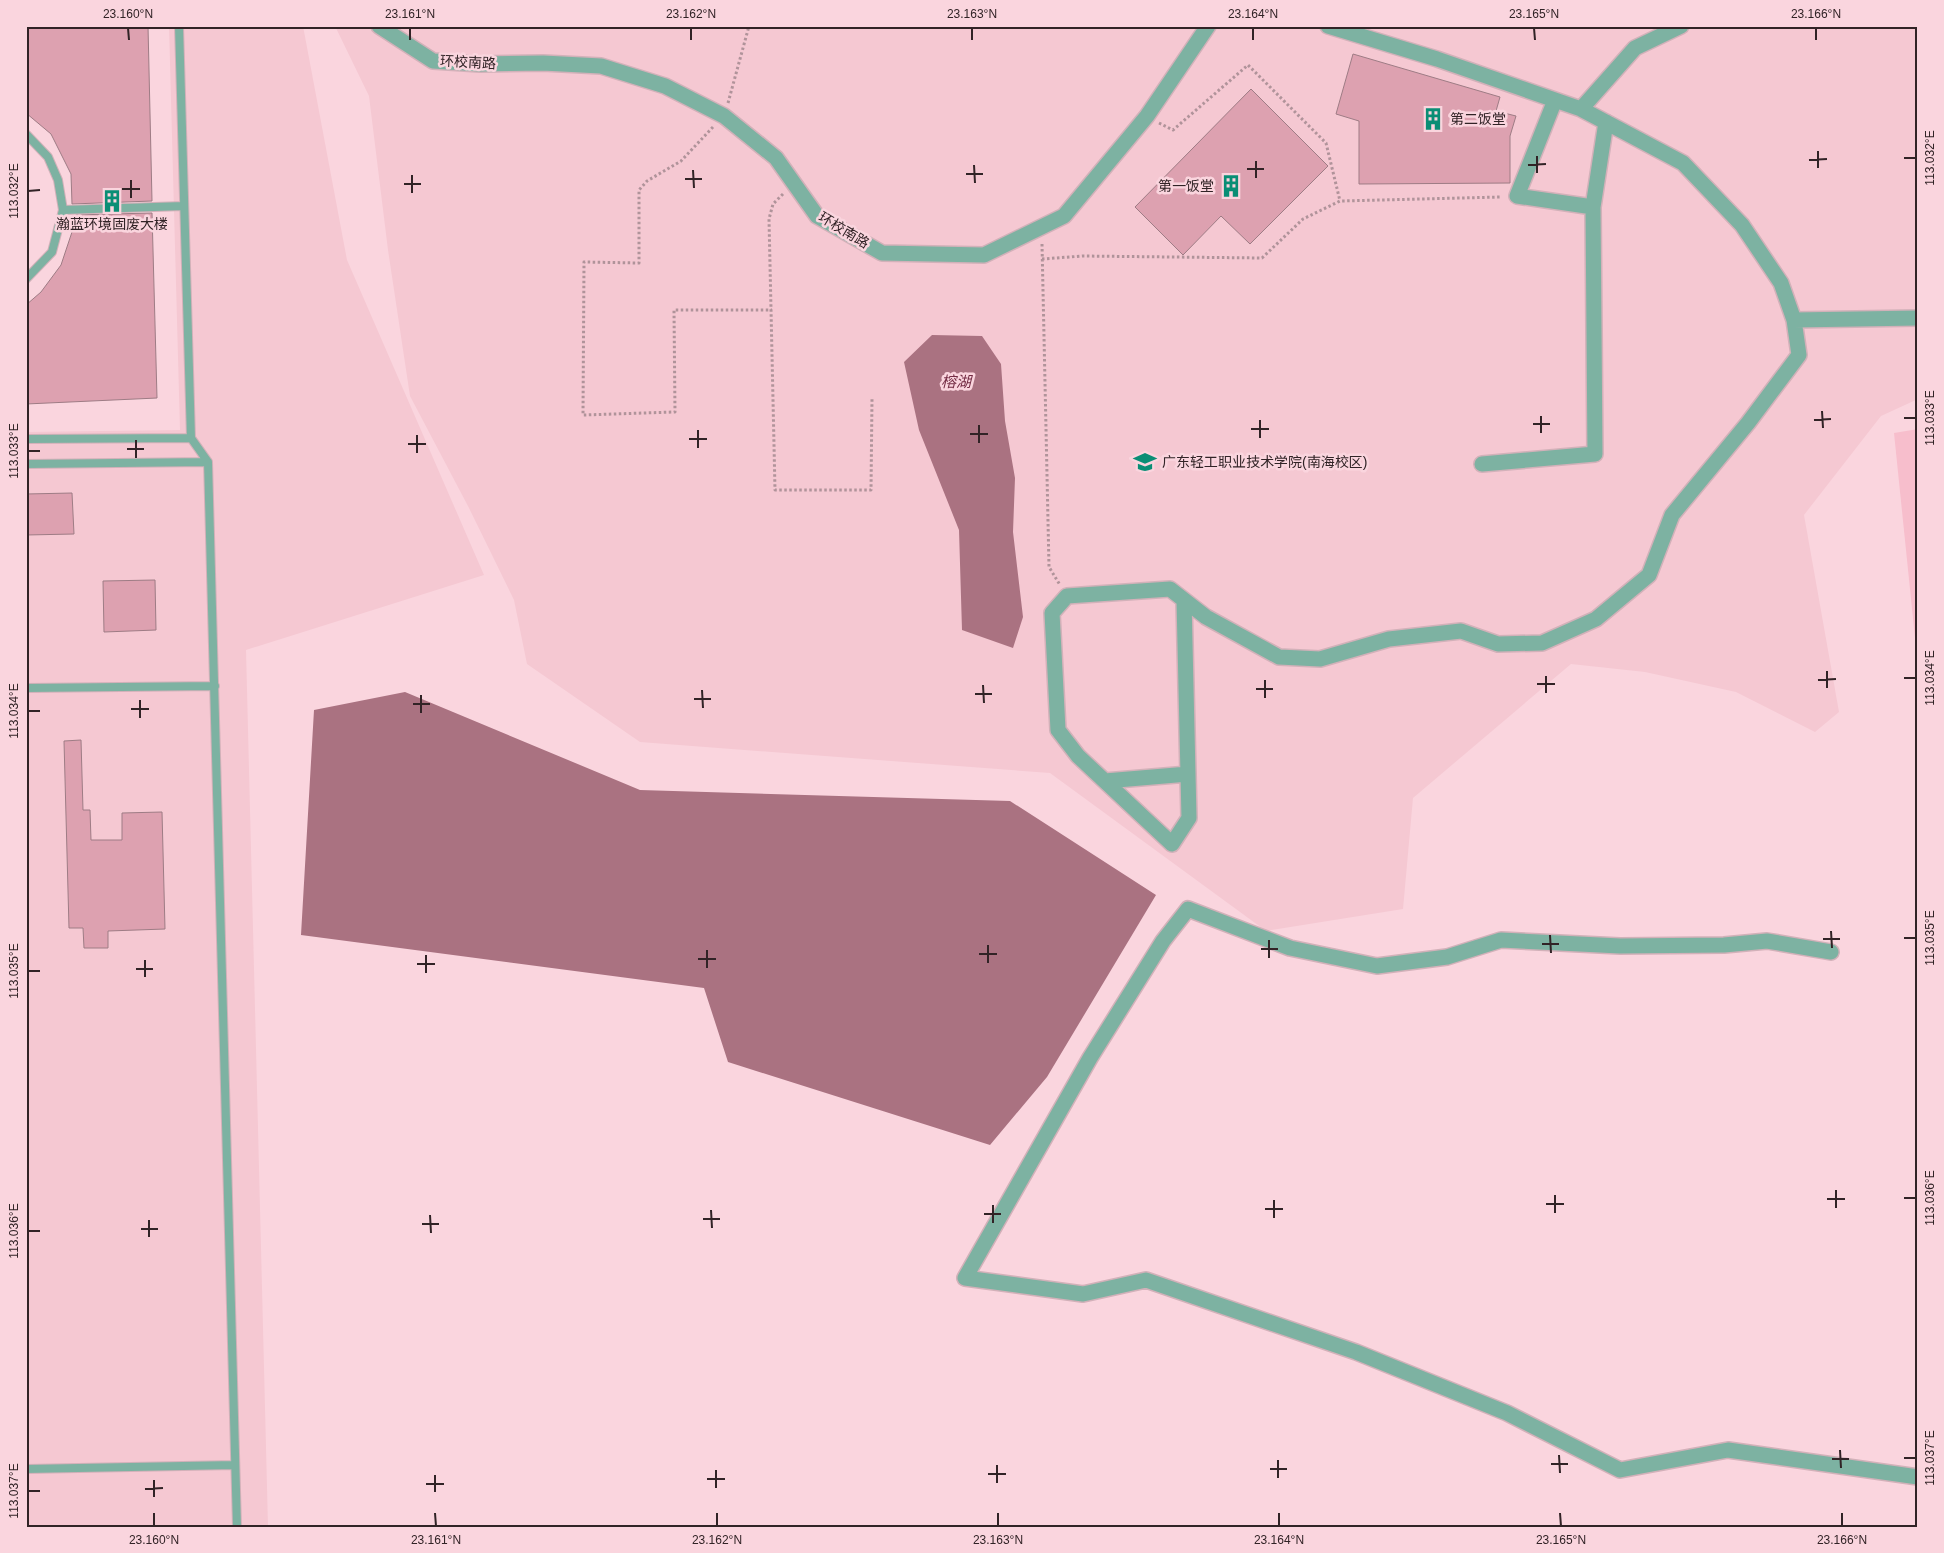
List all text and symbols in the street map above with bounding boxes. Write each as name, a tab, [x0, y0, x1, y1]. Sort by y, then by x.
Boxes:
text: 23.160°N	[103, 7, 153, 21]
text: 23.161°N	[385, 7, 435, 21]
text: 23.162°N	[666, 7, 716, 21]
text: 23.163°N	[947, 7, 997, 21]
text: 23.164°N	[1228, 7, 1278, 21]
text: 23.165°N	[1509, 7, 1559, 21]
text: 23.166°N	[1791, 7, 1841, 21]
street label: 环校南路	[440, 53, 496, 71]
building icon: 第二饭堂	[1420, 106, 1446, 132]
place label: 第二饭堂	[1450, 111, 1506, 127]
text: 113.032°E	[1923, 130, 1937, 186]
text: 113.032°E	[7, 163, 21, 219]
building icon: 第一饭堂	[1218, 173, 1244, 199]
place label: 第一饭堂	[1158, 178, 1214, 194]
building icon: 瀚蓝环境固废大楼	[99, 188, 125, 214]
street label: 环校南路	[816, 209, 872, 251]
place label: 瀚蓝环境固废大楼	[56, 216, 168, 232]
water label: 榕湖	[941, 373, 973, 390]
text: 113.033°E	[1923, 390, 1937, 446]
text: 113.033°E	[7, 423, 21, 479]
school or university icon: 广东轻工职业技术学院(南海校区)	[1132, 449, 1158, 475]
place label: 广东轻工职业技术学院(南海校区)	[1162, 454, 1367, 470]
text: 113.034°E	[1923, 650, 1937, 706]
text: 113.034°E	[7, 683, 21, 739]
text: 113.035°E	[1923, 910, 1937, 966]
text: 113.035°E	[7, 943, 21, 999]
text: 113.036°E	[1923, 1170, 1937, 1226]
text: 113.036°E	[7, 1203, 21, 1259]
text: 113.037°E	[1923, 1430, 1937, 1486]
text: 113.037°E	[7, 1463, 21, 1519]
text: 23.160°N	[129, 1533, 179, 1547]
text: 23.161°N	[411, 1533, 461, 1547]
text: 23.162°N	[692, 1533, 742, 1547]
text: 23.163°N	[973, 1533, 1023, 1547]
text: 23.164°N	[1254, 1533, 1304, 1547]
text: 23.165°N	[1536, 1533, 1586, 1547]
text: 23.166°N	[1817, 1533, 1867, 1547]

